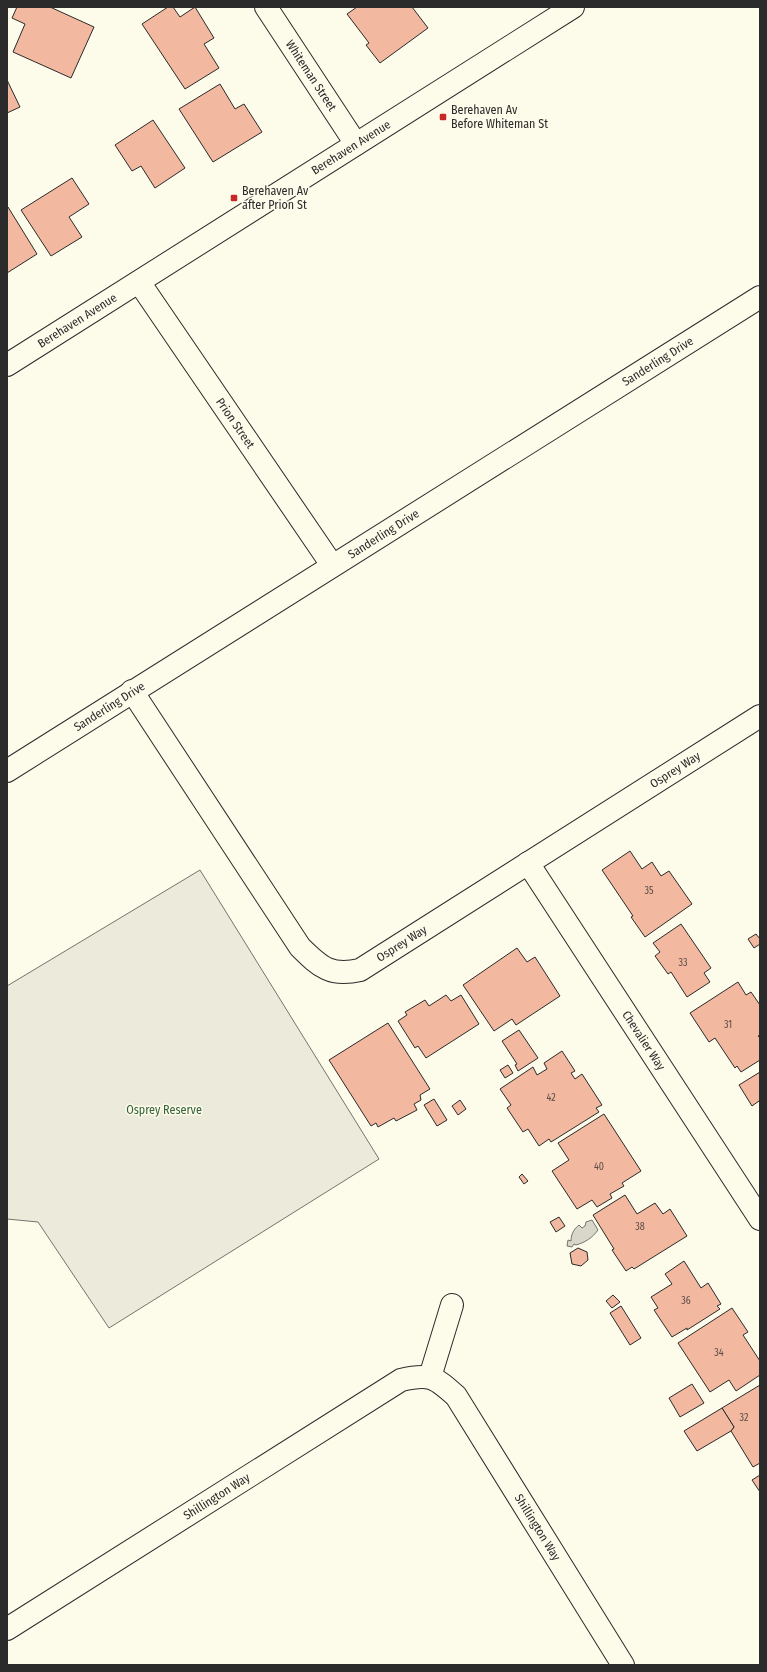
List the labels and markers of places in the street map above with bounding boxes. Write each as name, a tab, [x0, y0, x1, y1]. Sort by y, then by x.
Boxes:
place label: Berehaven Av Before Whiteman St	[451, 103, 548, 131]
marker: Berehaven Av Before Whiteman St	[438, 112, 448, 122]
place label: Berehaven Av after Prion St	[242, 184, 309, 212]
marker: Berehaven Av after Prion St	[229, 193, 239, 203]

